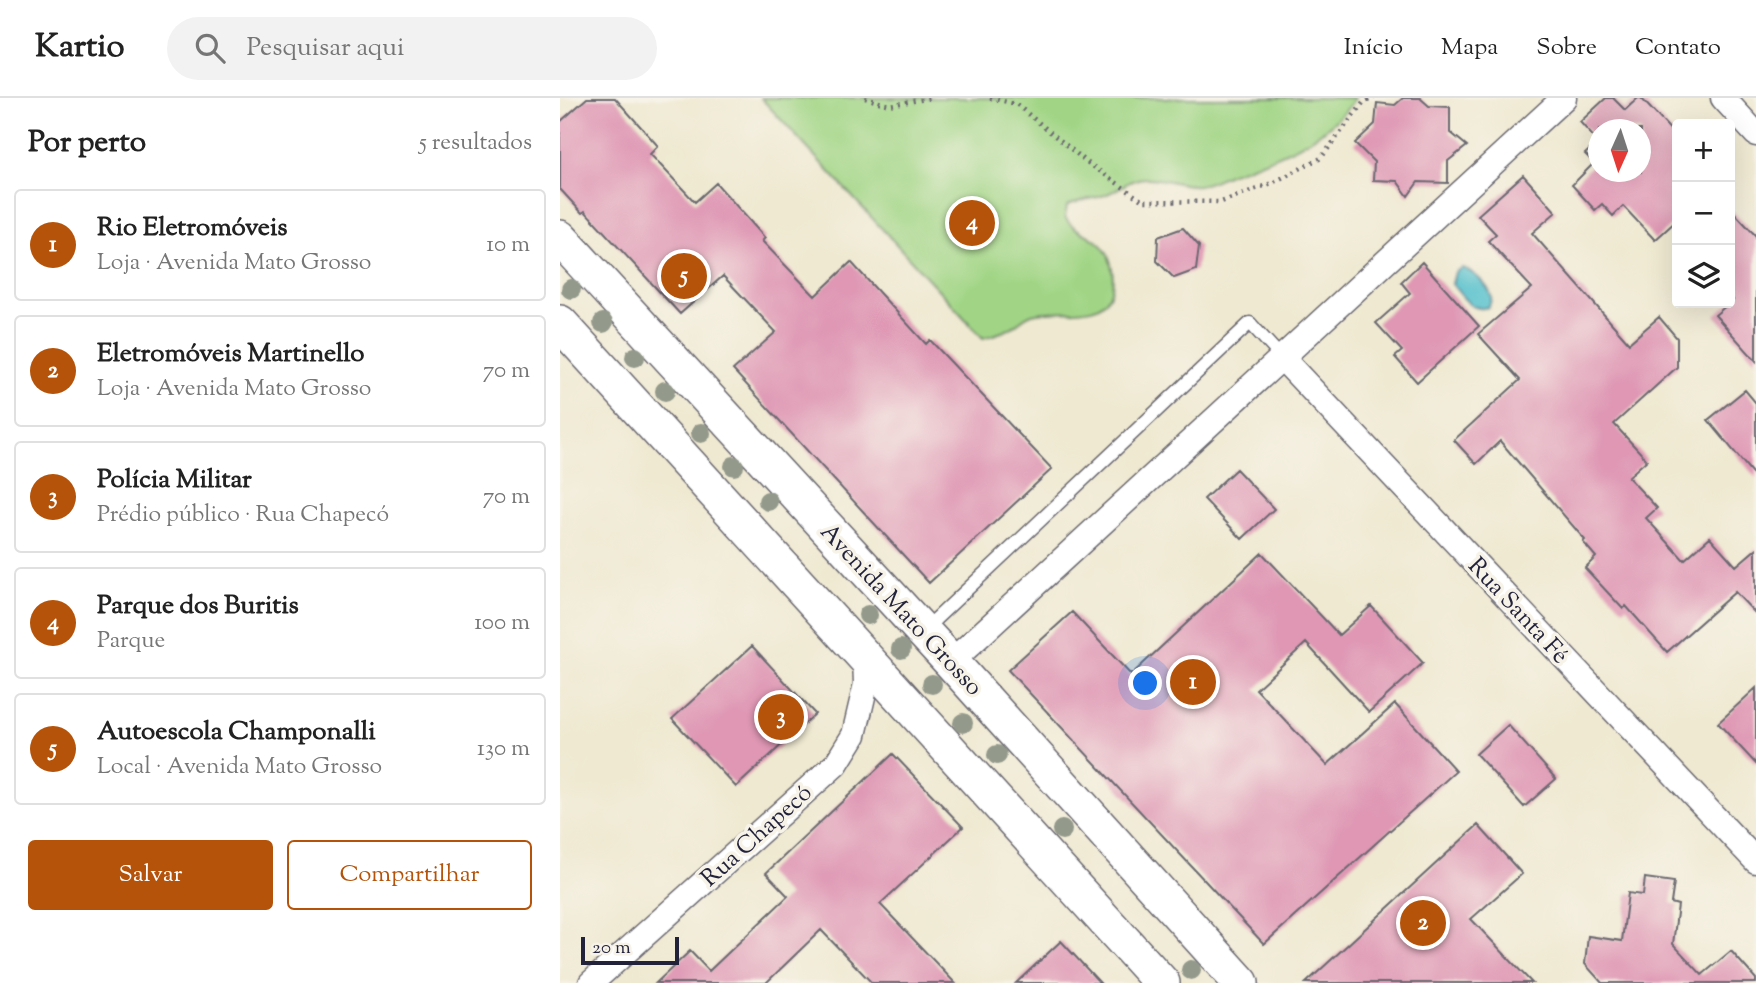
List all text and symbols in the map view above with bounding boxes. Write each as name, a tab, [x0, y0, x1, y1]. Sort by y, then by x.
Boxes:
search box	[167, 17, 657, 80]
text: Kartio	[35, 24, 125, 72]
icon: search	[191, 29, 229, 67]
text: Pesquisar aqui	[247, 30, 404, 67]
text: Início	[1344, 31, 1403, 65]
text: Mapa	[1441, 31, 1498, 65]
text: Sobre	[1536, 31, 1597, 65]
text: Contato	[1635, 31, 1721, 65]
north arrow	[1588, 119, 1651, 182]
map controls	[1672, 119, 1735, 308]
button: +	[1672, 119, 1735, 182]
text: Por perto	[28, 122, 146, 165]
text: 5 resultados	[419, 127, 532, 160]
button: −	[1672, 182, 1735, 245]
pin: 4	[949, 197, 995, 249]
text: Rio Eletromóveis	[97, 210, 288, 247]
text: 1	[49, 229, 57, 262]
text: 10 m	[486, 229, 530, 262]
button: layers	[1672, 245, 1735, 308]
text: Loja · Avenida Mato Grosso	[97, 247, 371, 280]
pin: 5	[661, 250, 707, 302]
text: Eletromóveis Martinello	[97, 336, 364, 373]
text: 2	[48, 355, 58, 388]
text: 70 m	[483, 355, 530, 388]
text: Loja · Avenida Mato Grosso	[97, 373, 371, 406]
text: Polícia Militar	[97, 462, 252, 499]
text: 3	[48, 481, 58, 514]
text: 70 m	[483, 481, 530, 514]
text: Prédio público · Rua Chapecó	[97, 499, 389, 532]
street label: Avenida Mato Grosso	[811, 517, 990, 704]
street label: Rua Santa Fé	[1459, 551, 1576, 672]
text: Parque dos Buritis	[97, 588, 299, 625]
text: 4	[47, 607, 59, 640]
text: 100 m	[474, 607, 530, 640]
text: Parque	[97, 625, 165, 658]
pin: 1	[1170, 656, 1216, 708]
your location	[1128, 666, 1162, 700]
pin: 3	[758, 691, 804, 743]
text: Autoescola Champonalli	[97, 714, 376, 751]
text: 5	[49, 733, 57, 766]
text: 130 m	[477, 733, 530, 766]
text: Local · Avenida Mato Grosso	[97, 751, 382, 784]
street label: Rua Chapecó	[694, 777, 820, 896]
button: Salvar	[28, 840, 273, 910]
button: Compartilhar	[287, 840, 532, 910]
pin: 2	[1400, 897, 1446, 949]
scale bar	[581, 934, 679, 966]
text: 20 m	[592, 935, 631, 962]

